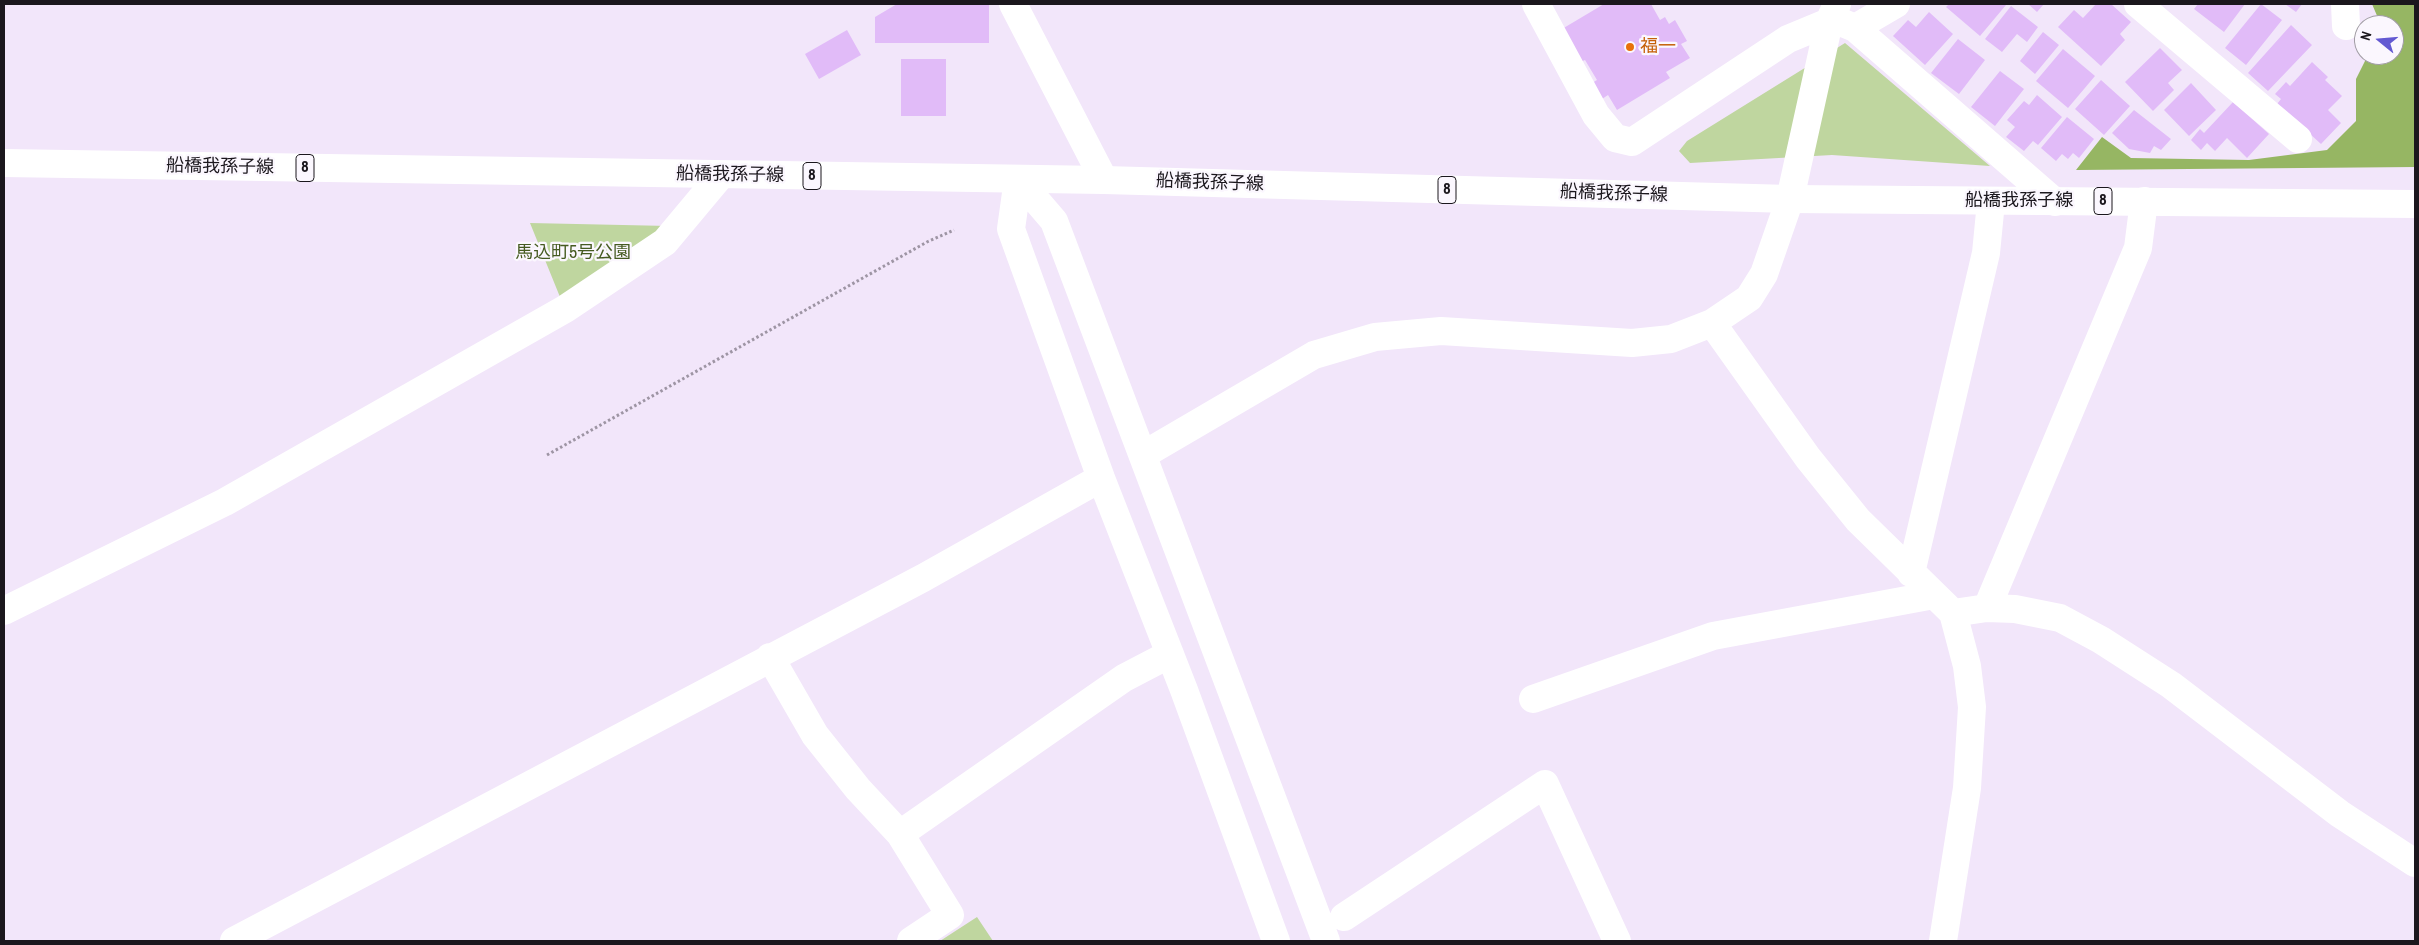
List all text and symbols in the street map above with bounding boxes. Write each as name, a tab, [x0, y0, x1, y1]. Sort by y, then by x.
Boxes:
north arrow	[2354, 15, 2404, 65]
text: N	[2356, 29, 2375, 43]
place label: 福一	[1640, 36, 1676, 58]
marker: 福一	[1624, 41, 1636, 53]
road number: 8	[296, 154, 314, 182]
street label: 船橋我孫子線	[166, 155, 274, 179]
road number: 8	[803, 162, 821, 190]
street label: 船橋我孫子線	[676, 163, 784, 187]
street label: 船橋我孫子線	[1156, 170, 1264, 196]
road number: 8	[1438, 176, 1456, 204]
street label: 船橋我孫子線	[1560, 181, 1668, 207]
road number: 8	[2094, 188, 2112, 215]
street label: 船橋我孫子線	[1965, 190, 2073, 212]
park label: 馬込町5号公園	[515, 242, 631, 264]

